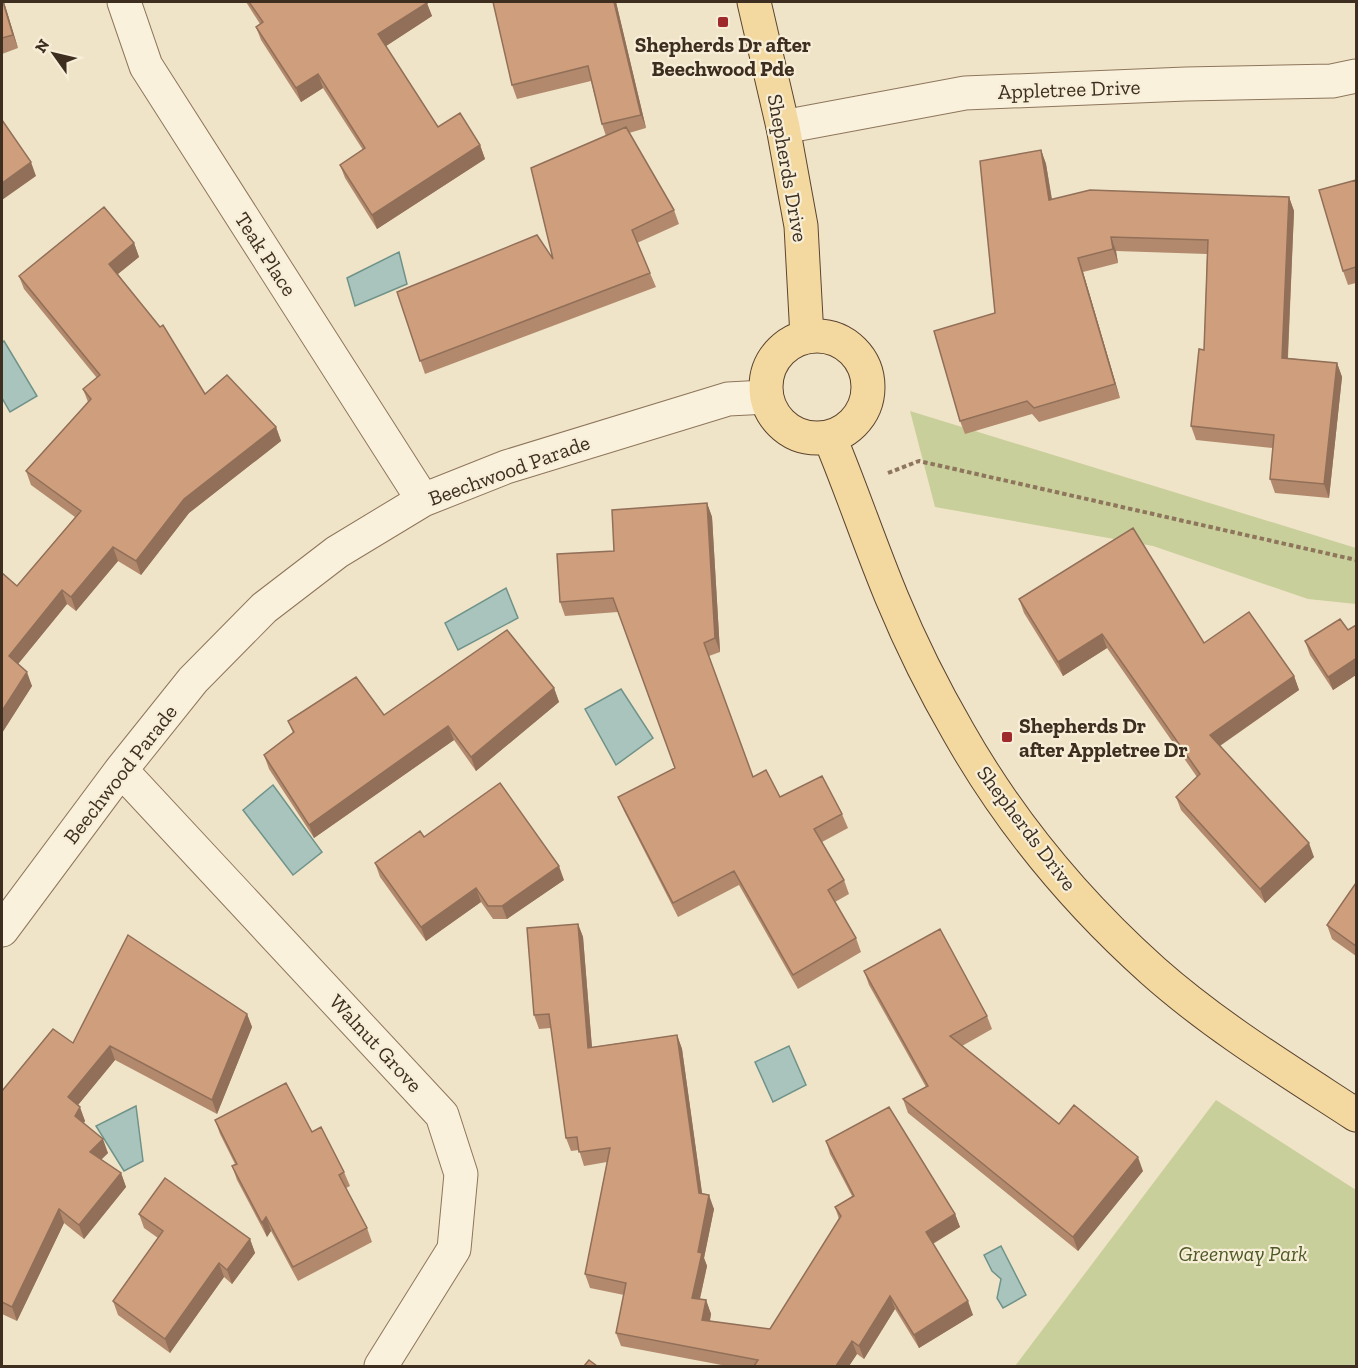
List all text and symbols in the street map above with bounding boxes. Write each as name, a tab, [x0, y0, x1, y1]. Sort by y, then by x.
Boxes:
marker: Shepherds Dr after Beechwood Pde	[716, 15, 730, 29]
north arrow	[24, 24, 84, 84]
place label: Shepherds Dr after Beechwood Pde	[635, 32, 811, 81]
text: N	[31, 36, 53, 56]
street label: Appletree Drive	[997, 74, 1141, 104]
street label: Shepherds Drive	[763, 92, 813, 244]
street label: Teak Place	[230, 207, 302, 301]
street label: Beechwood Parade	[425, 429, 593, 511]
street label: Beechwood Parade	[58, 699, 182, 849]
place label: Shepherds Dr after Appletree Dr	[1019, 713, 1188, 762]
marker: Shepherds Dr after Appletree Dr	[1000, 730, 1014, 744]
street label: Shepherds Drive	[972, 761, 1082, 895]
street label: Walnut Grove	[324, 989, 428, 1097]
park label: Greenway Park	[1178, 1241, 1308, 1266]

